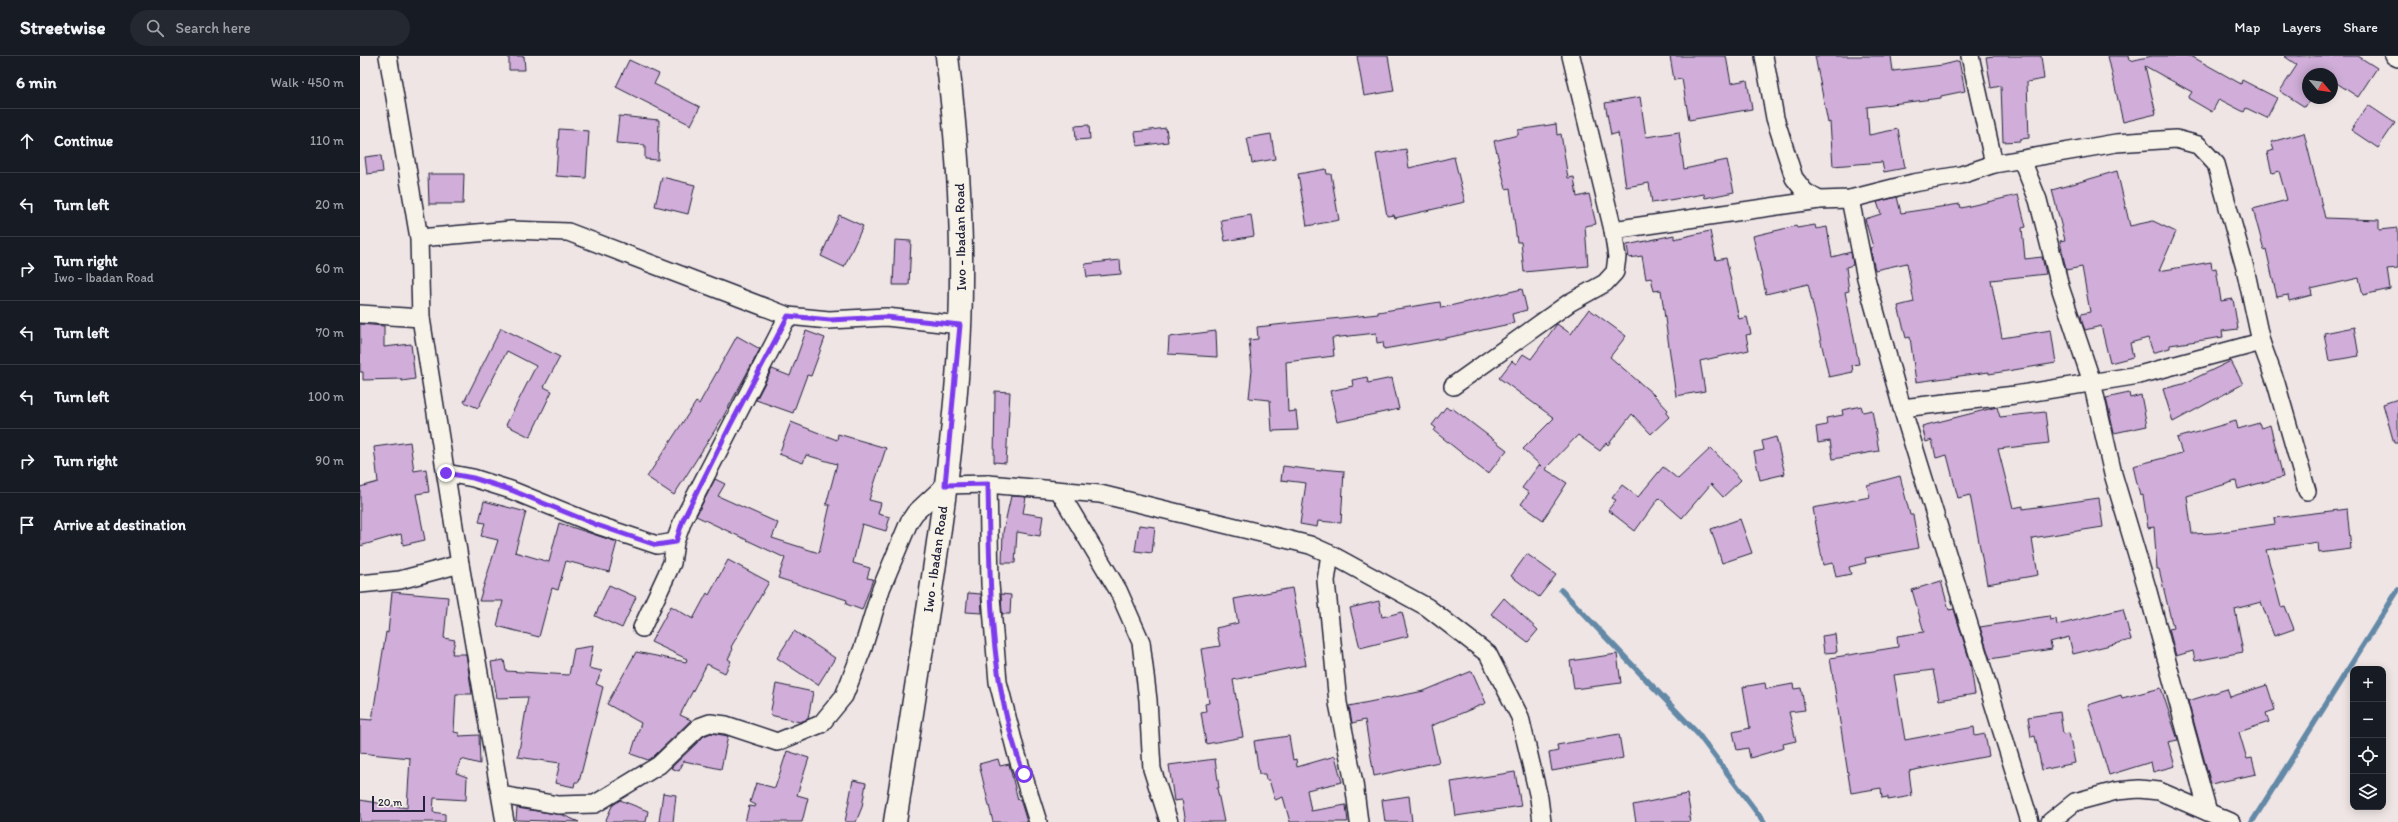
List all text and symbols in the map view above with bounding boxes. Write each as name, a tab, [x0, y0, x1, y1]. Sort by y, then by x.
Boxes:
search box	[130, 10, 410, 46]
text: Streetwise	[20, 16, 106, 39]
icon: search	[144, 17, 166, 39]
text: Search here	[176, 19, 251, 37]
text: Map	[2235, 19, 2260, 36]
text: Layers	[2282, 19, 2321, 36]
text: Share	[2343, 19, 2378, 36]
north arrow	[2302, 68, 2338, 104]
text: 6 min	[16, 72, 57, 92]
text: Walk · 450 m	[271, 75, 344, 90]
icon: ahead	[16, 130, 38, 152]
text: Continue	[54, 132, 113, 150]
text: 110 m	[310, 133, 344, 148]
street label: Iwo - Ibadan Road	[951, 183, 970, 291]
icon: left	[16, 194, 38, 216]
text: Turn left	[54, 196, 109, 214]
text: 20 m	[315, 197, 344, 212]
text: Turn right	[54, 252, 118, 270]
icon: right	[16, 258, 38, 280]
text: 60 m	[315, 261, 344, 276]
text: Iwo - Ibadan Road	[54, 270, 154, 285]
icon: left	[16, 322, 38, 344]
text: Turn left	[54, 324, 109, 342]
text: 70 m	[316, 325, 344, 340]
icon: left	[16, 386, 38, 408]
text: Turn left	[54, 388, 109, 406]
text: 100 m	[308, 389, 344, 404]
icon: right	[16, 450, 38, 472]
text: Turn right	[54, 452, 118, 470]
text: 90 m	[315, 453, 344, 468]
route end	[437, 464, 455, 482]
street label: Iwo - Ibadan Road	[920, 504, 951, 613]
icon: arrive	[16, 514, 38, 536]
text: Arrive at destination	[54, 516, 186, 534]
map controls	[2350, 666, 2386, 810]
button: +	[2350, 666, 2386, 702]
button: −	[2350, 702, 2386, 738]
button: locate	[2350, 738, 2386, 774]
route start	[1015, 765, 1033, 783]
button: layers	[2350, 774, 2386, 810]
scale bar	[372, 794, 425, 813]
text: 20 m	[378, 796, 402, 809]

